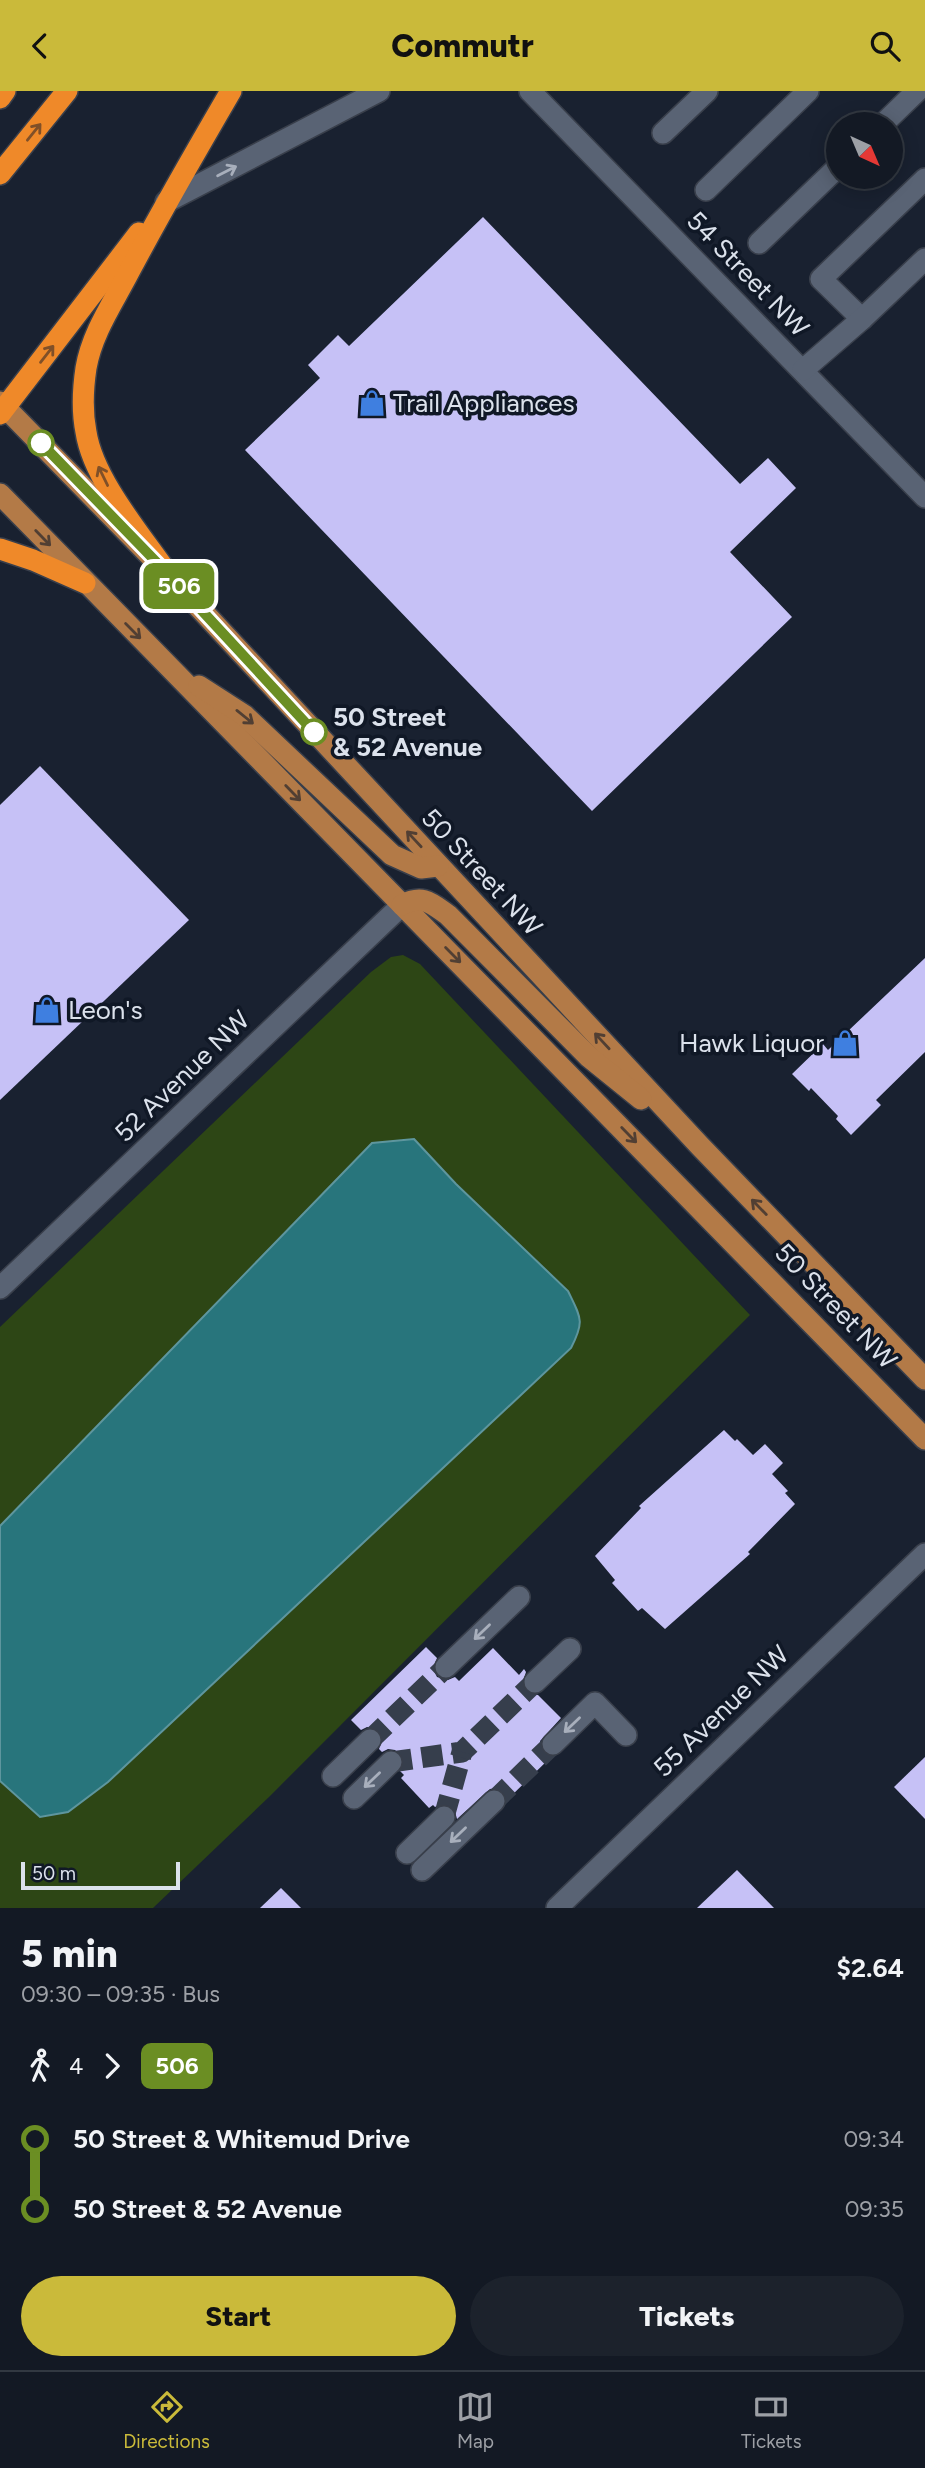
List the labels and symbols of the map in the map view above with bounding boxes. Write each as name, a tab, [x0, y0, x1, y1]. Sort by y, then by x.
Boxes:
north arrow	[826, 112, 903, 189]
one-way arrow	[26, 124, 41, 142]
one-way arrow	[216, 163, 237, 177]
street label: 54 Street NW	[680, 205, 816, 343]
one-way arrow	[40, 345, 55, 364]
place label: Trail Appliances	[393, 387, 575, 419]
shop icon: Trail Appliances	[357, 388, 387, 418]
unlabelled marker	[28, 430, 54, 456]
one-way arrow	[96, 466, 109, 487]
one-way arrow	[34, 529, 51, 546]
line badge: 506	[139, 563, 219, 609]
one-way arrow	[125, 622, 142, 639]
place label: 50 Street & 52 Avenue	[333, 701, 482, 763]
one-way arrow	[236, 709, 254, 725]
marker: 50 Street & 52 Avenue	[301, 719, 327, 745]
one-way arrow	[284, 785, 301, 802]
street label: 50 Street NW	[415, 802, 549, 942]
one-way arrow	[405, 831, 422, 848]
one-way arrow	[444, 946, 461, 963]
place label: Leon's	[68, 994, 143, 1026]
shop icon: Leon's	[32, 995, 62, 1025]
street label: 52 Avenue NW	[108, 1004, 256, 1148]
place label: Hawk Liquor	[679, 1027, 824, 1059]
shop icon: Hawk Liquor	[830, 1028, 860, 1058]
one-way arrow	[594, 1033, 611, 1050]
one-way arrow	[621, 1126, 638, 1143]
one-way arrow	[750, 1198, 767, 1215]
street label: 50 Street NW	[768, 1236, 904, 1376]
one-way arrow	[474, 1624, 491, 1641]
street label: 55 Avenue NW	[647, 1638, 795, 1784]
one-way arrow	[564, 1717, 581, 1734]
one-way arrow	[364, 1771, 381, 1788]
one-way arrow	[450, 1827, 467, 1844]
scale bar	[21, 1859, 180, 1891]

